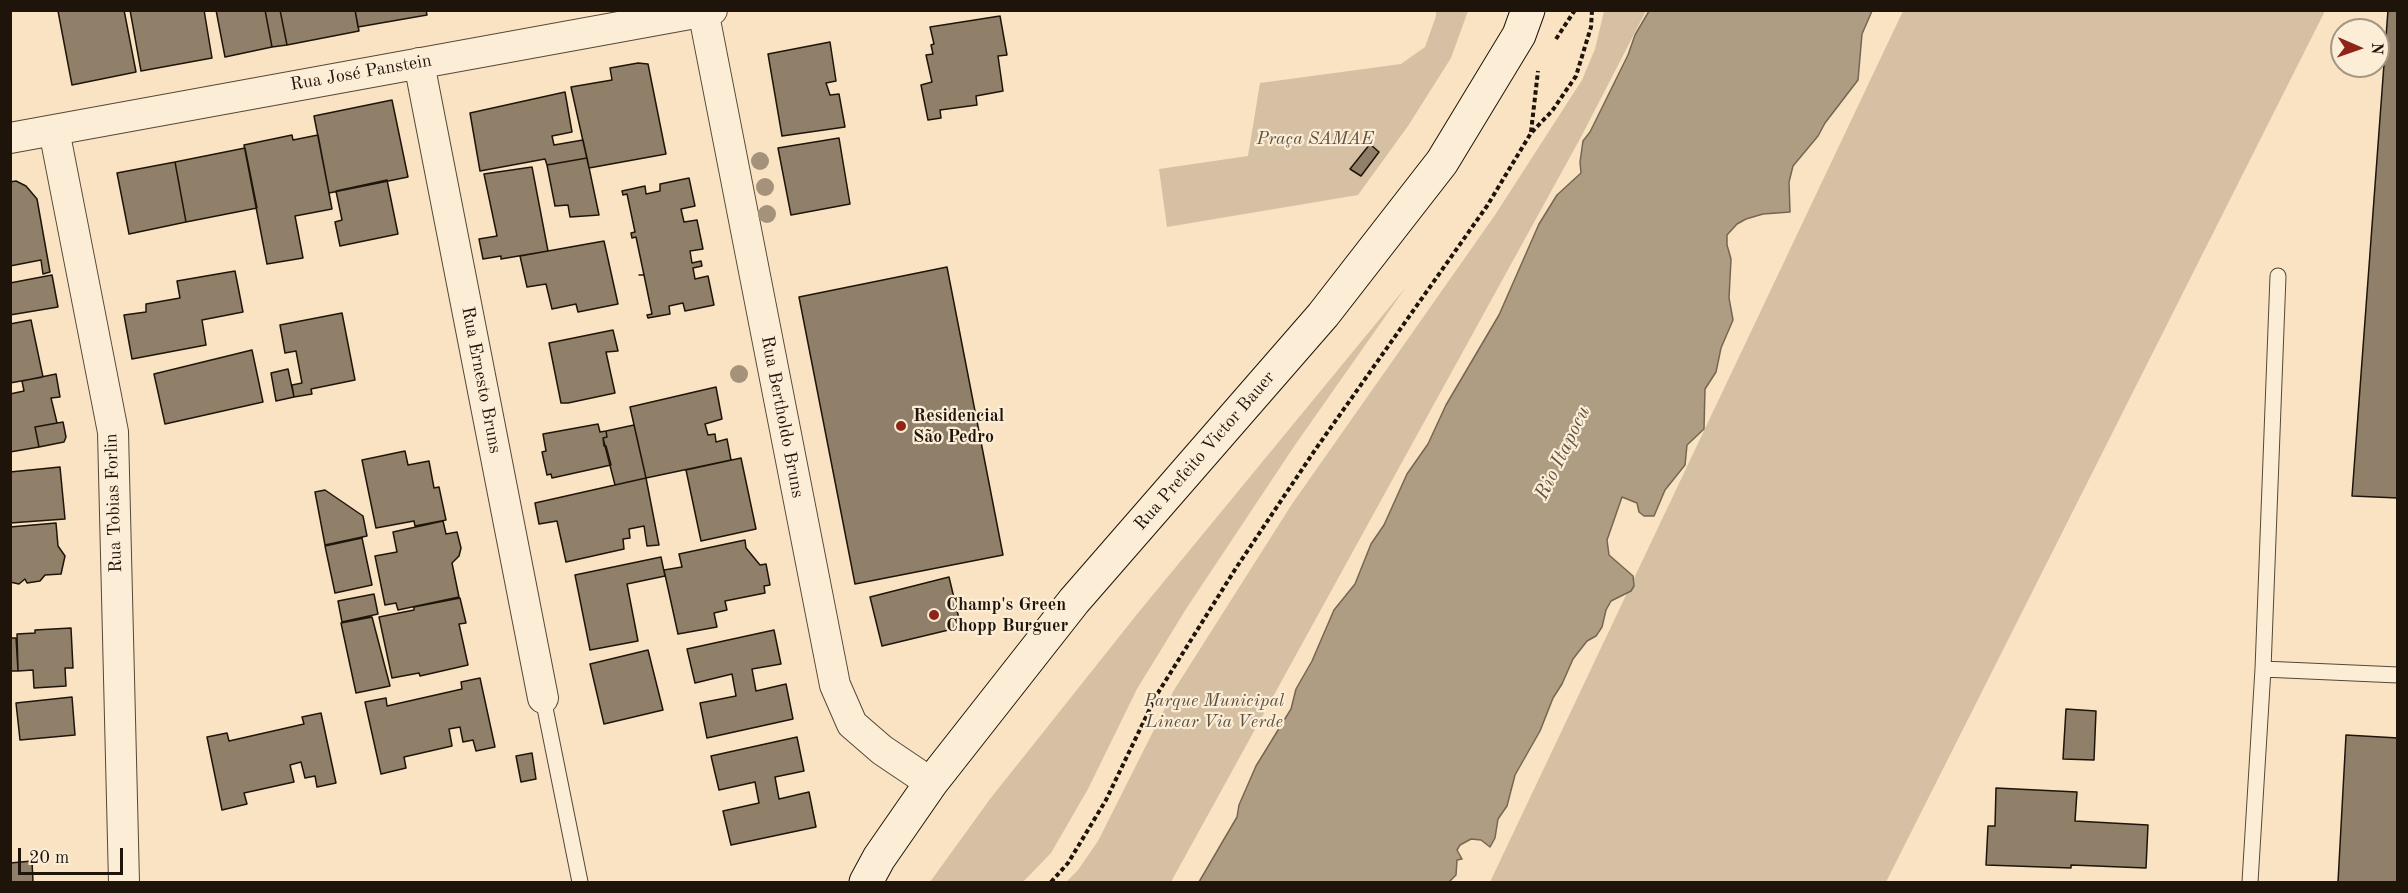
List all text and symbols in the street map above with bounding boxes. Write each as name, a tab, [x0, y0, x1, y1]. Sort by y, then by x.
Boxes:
north arrow	[2330, 18, 2390, 78]
text: N	[2368, 42, 2384, 55]
street label: Rua José Panstein	[289, 50, 433, 96]
park label: Praça SAMAE	[1256, 128, 1374, 150]
street label: Rua Ernesto Bruns	[456, 305, 506, 455]
street label: Rua Bertholdo Bruns	[756, 334, 808, 500]
street label: Rua Prefeito Victor Bauer	[1130, 367, 1280, 535]
water label: Rio Itapocu	[1530, 402, 1596, 504]
place label: Residencial São Pedro	[913, 405, 1004, 448]
marker: Residencial São Pedro	[894, 419, 908, 433]
street label: Rua Tobias Forlin	[101, 433, 127, 573]
place label: Champ's Green Chopp Burguer	[946, 594, 1068, 636]
marker: Champ's Green Chopp Burguer	[927, 608, 941, 622]
park label: Parque Municipal Linear Via Verde	[1144, 690, 1284, 732]
scale bar	[21, 836, 126, 874]
text: 20 m	[29, 849, 69, 867]

